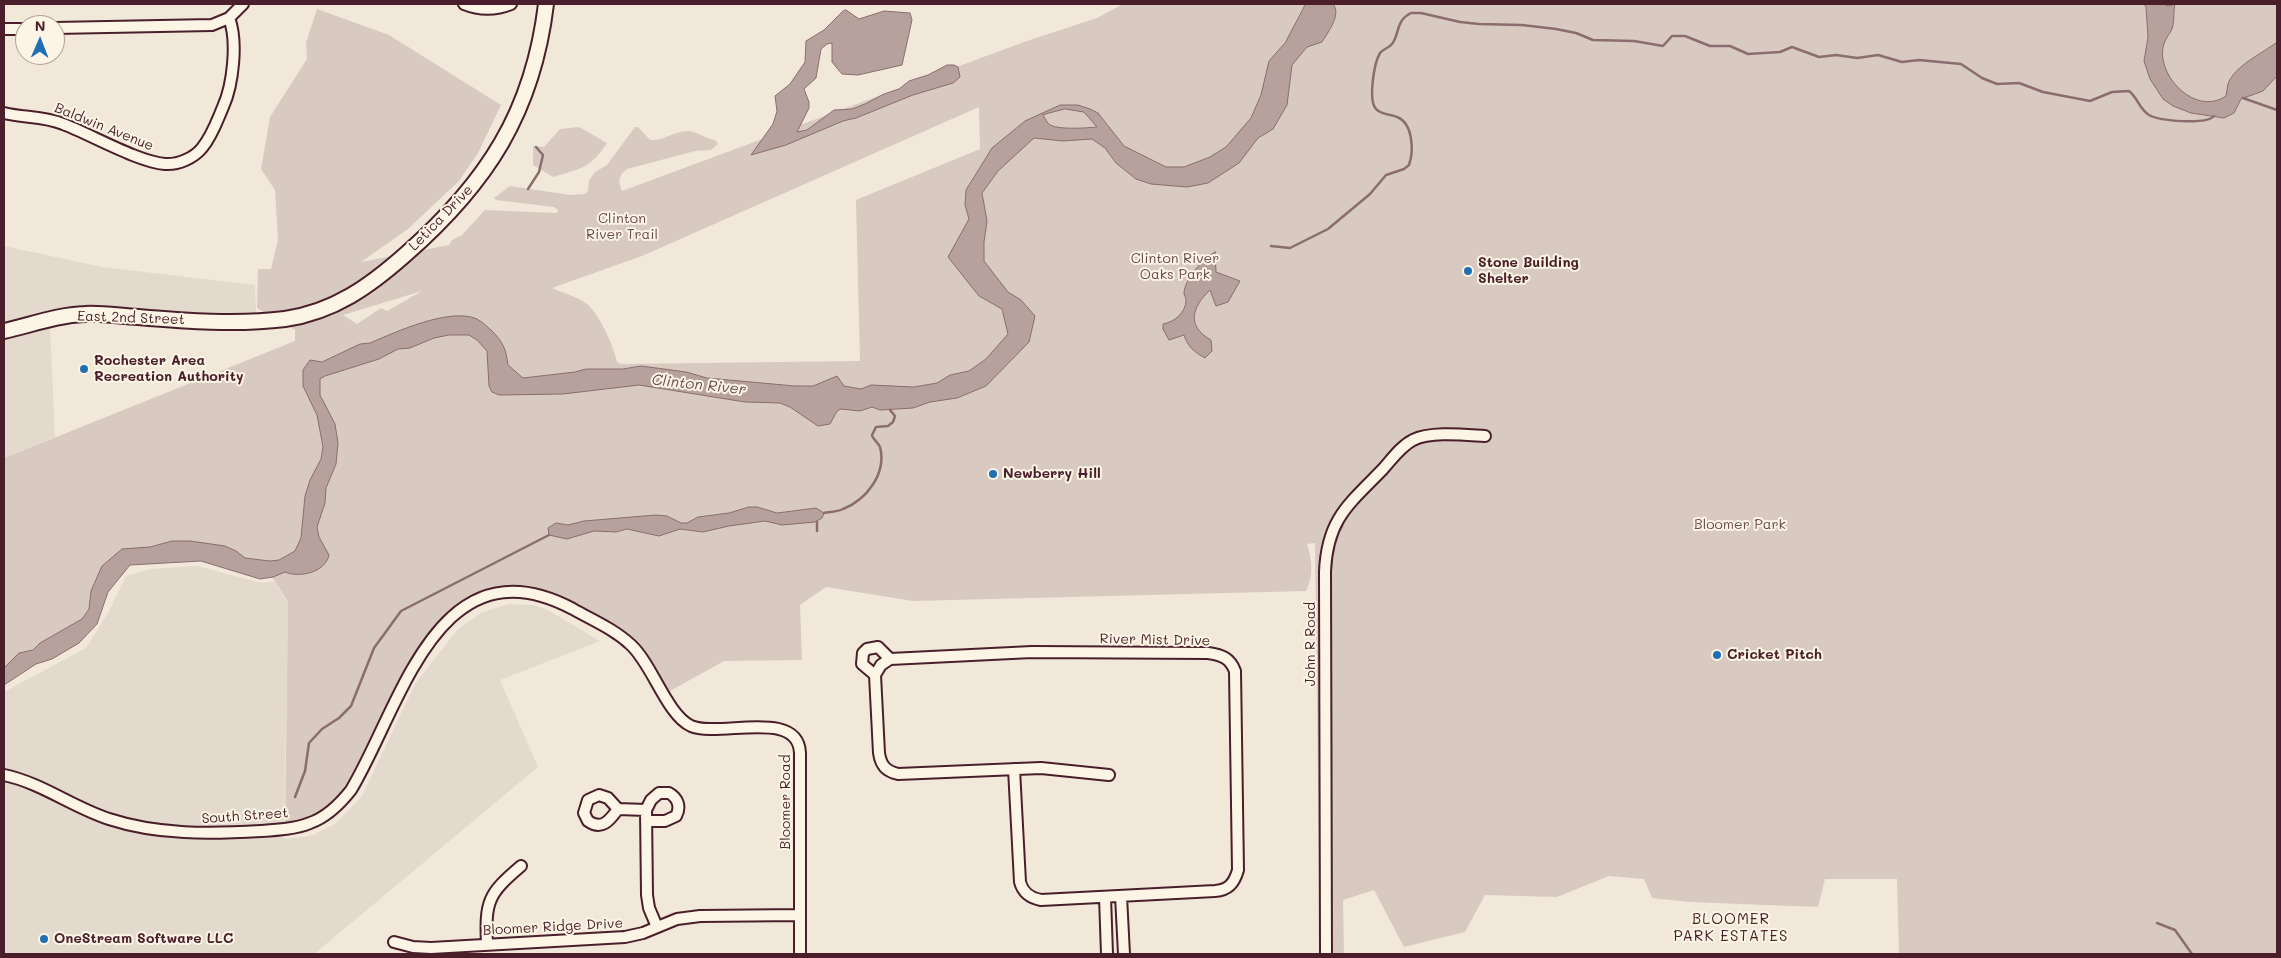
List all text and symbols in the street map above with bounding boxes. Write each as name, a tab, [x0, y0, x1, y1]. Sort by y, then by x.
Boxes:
north arrow	[15, 15, 65, 65]
text: N	[35, 16, 46, 35]
street label: Baldwin Avenue	[52, 99, 156, 155]
street label: Letica Drive	[405, 182, 477, 254]
park label: Clinton River Trail	[586, 211, 658, 243]
park label: Clinton River Oaks Park	[1131, 251, 1219, 284]
place label: Stone Building Shelter	[1478, 255, 1579, 288]
marker: Stone Building Shelter	[1462, 265, 1474, 277]
street label: East 2nd Street	[77, 308, 185, 328]
place label: Rochester Area Recreation Authority	[94, 353, 244, 386]
marker: Rochester Area Recreation Authority	[78, 363, 90, 375]
water label: Clinton River	[651, 371, 747, 399]
place label: Newberry Hill	[1003, 466, 1101, 482]
marker: Newberry Hill	[987, 468, 999, 480]
park label: Bloomer Park	[1694, 517, 1786, 533]
street label: John R Road	[1303, 602, 1319, 686]
street label: River Mist Drive	[1099, 631, 1211, 649]
place label: Cricket Pitch	[1727, 647, 1822, 663]
marker: Cricket Pitch	[1711, 649, 1723, 661]
street label: Bloomer Road	[778, 754, 794, 850]
street label: South Street	[201, 805, 289, 827]
district label: BLOOMER PARK ESTATES	[1672, 910, 1790, 945]
street label: Bloomer Ridge Drive	[482, 915, 624, 939]
place label: OneStream Software LLC	[54, 931, 233, 947]
marker: OneStream Software LLC	[38, 933, 50, 945]

